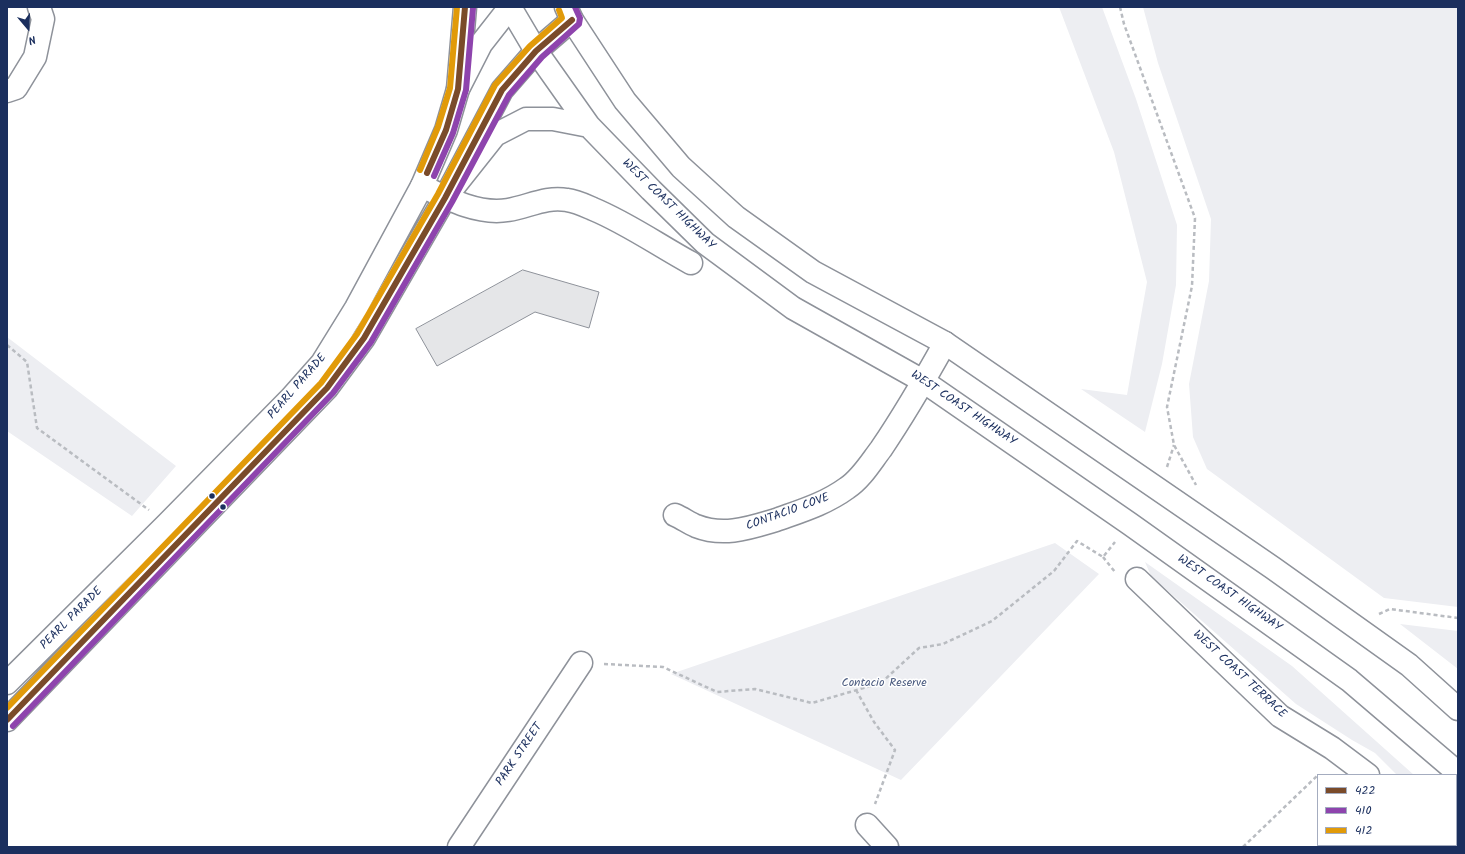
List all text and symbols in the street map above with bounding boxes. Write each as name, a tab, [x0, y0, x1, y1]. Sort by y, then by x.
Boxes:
north arrow	[8, 8, 48, 48]
text: N	[26, 30, 38, 49]
street label: WEST COAST HIGHWAY	[618, 157, 718, 253]
street label: PEARL PARADE	[266, 351, 330, 423]
street label: WEST COAST HIGHWAY	[908, 368, 1018, 450]
unlabelled marker	[207, 491, 217, 501]
street label: CONTACIO COVE	[744, 491, 832, 535]
unlabelled marker	[218, 502, 228, 512]
street label: WEST COAST HIGHWAY	[1174, 552, 1284, 636]
street label: PEARL PARADE	[38, 585, 106, 653]
street label: WEST COAST TERRACE	[1189, 628, 1289, 722]
park label: Contacio Reserve	[841, 677, 927, 691]
street label: PARK STREET	[494, 721, 546, 789]
legend	[1317, 774, 1457, 846]
text: 422	[1355, 781, 1376, 800]
text: 410	[1355, 801, 1371, 820]
text: 412	[1355, 821, 1372, 840]

